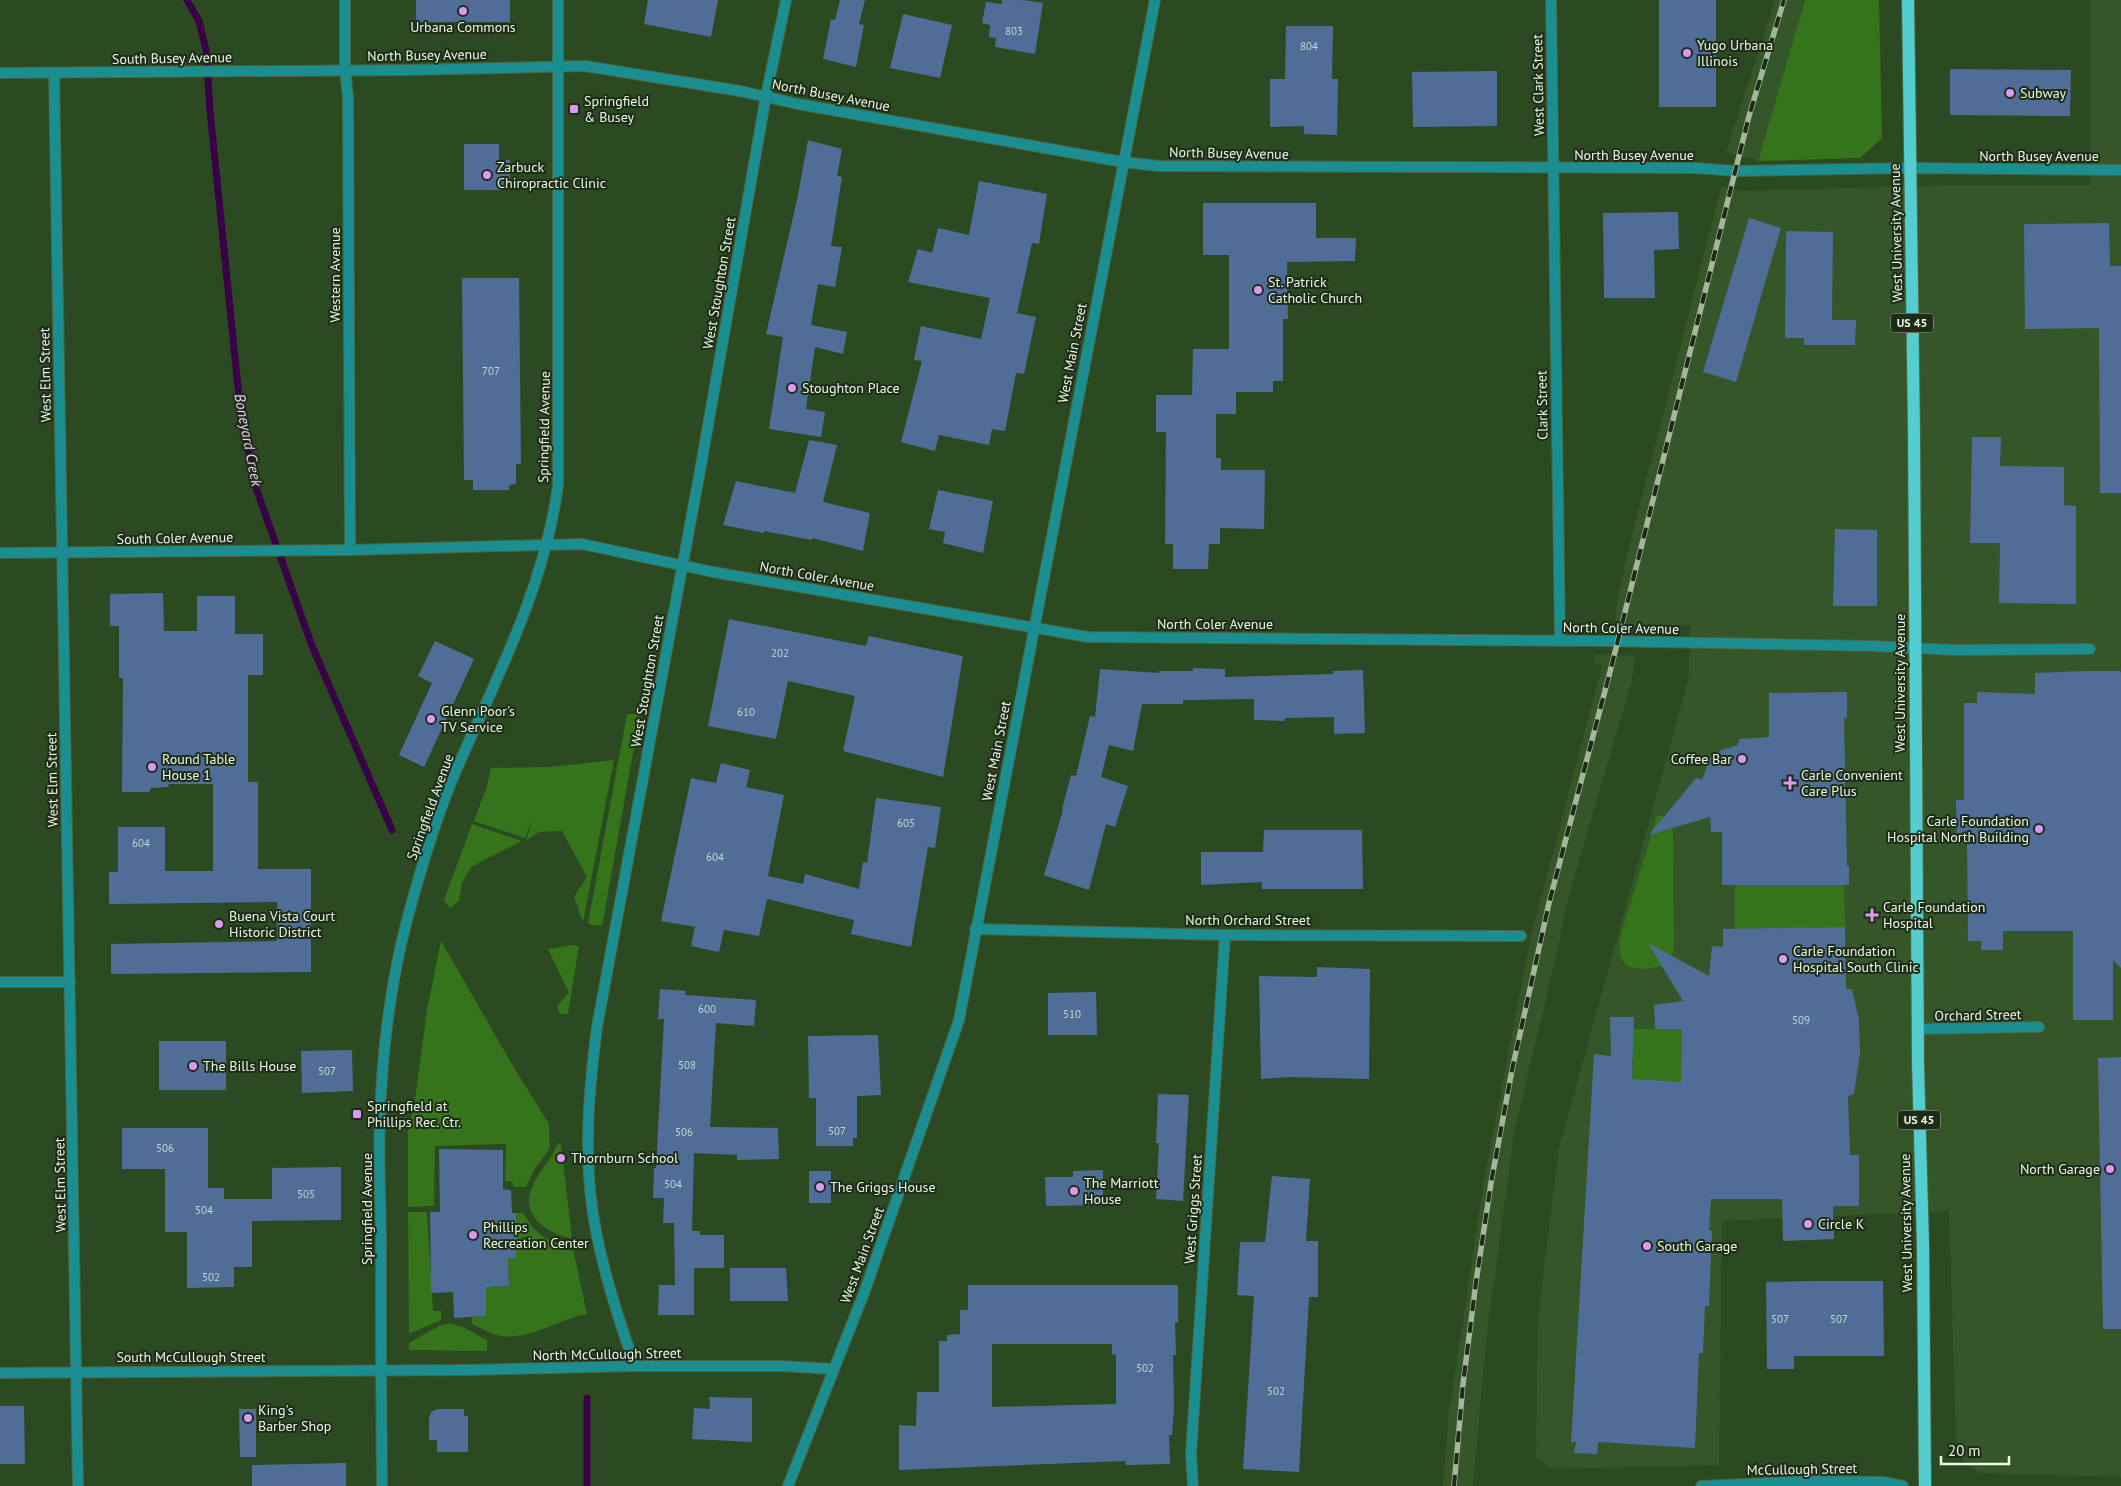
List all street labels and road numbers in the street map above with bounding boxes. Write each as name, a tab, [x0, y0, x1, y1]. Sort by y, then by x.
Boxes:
street label: West Clark Street	[1528, 34, 1548, 136]
street label: North Busey Avenue	[367, 45, 487, 65]
street label: South Busey Avenue	[112, 48, 232, 68]
street label: North Busey Avenue	[771, 75, 891, 115]
street label: North Busey Avenue	[1169, 143, 1289, 163]
street label: North Busey Avenue	[1574, 146, 1694, 164]
street label: North Busey Avenue	[1979, 147, 2099, 165]
street label: West University Avenue	[1886, 163, 1906, 303]
street label: West Stoughton Street	[699, 215, 740, 351]
street label: Western Avenue	[326, 227, 344, 323]
street label: West Main Street	[1053, 301, 1091, 404]
road number: US 45	[1891, 314, 1933, 332]
street label: West Elm Street	[35, 327, 55, 423]
street label: Clark Street	[1532, 370, 1552, 440]
street label: Springfield Avenue	[534, 371, 554, 483]
street label: South Coler Avenue	[117, 528, 233, 548]
street label: North Coler Avenue	[758, 557, 876, 595]
street label: West Stoughton Street	[627, 613, 668, 749]
street label: West University Avenue	[1891, 614, 1909, 752]
street label: North Coler Avenue	[1157, 615, 1273, 633]
street label: North Coler Avenue	[1563, 618, 1679, 638]
street label: West Main Street	[977, 699, 1015, 802]
street label: West Elm Street	[42, 732, 62, 828]
street label: Springfield Avenue	[402, 751, 458, 863]
street label: North Orchard Street	[1185, 911, 1311, 929]
street label: Orchard Street	[1934, 1005, 2022, 1025]
road number: US 45	[1898, 1110, 1940, 1130]
street label: West Elm Street	[50, 1137, 70, 1233]
street label: Springfield Avenue	[358, 1153, 376, 1265]
street label: West Griggs Street	[1180, 1153, 1206, 1264]
street label: West University Avenue	[1896, 1153, 1916, 1293]
street label: West Main Street	[836, 1204, 888, 1306]
street label: North McCullough Street	[532, 1344, 682, 1364]
street label: South McCullough Street	[116, 1348, 266, 1366]
street label: McCullough Street	[1747, 1459, 1858, 1479]

